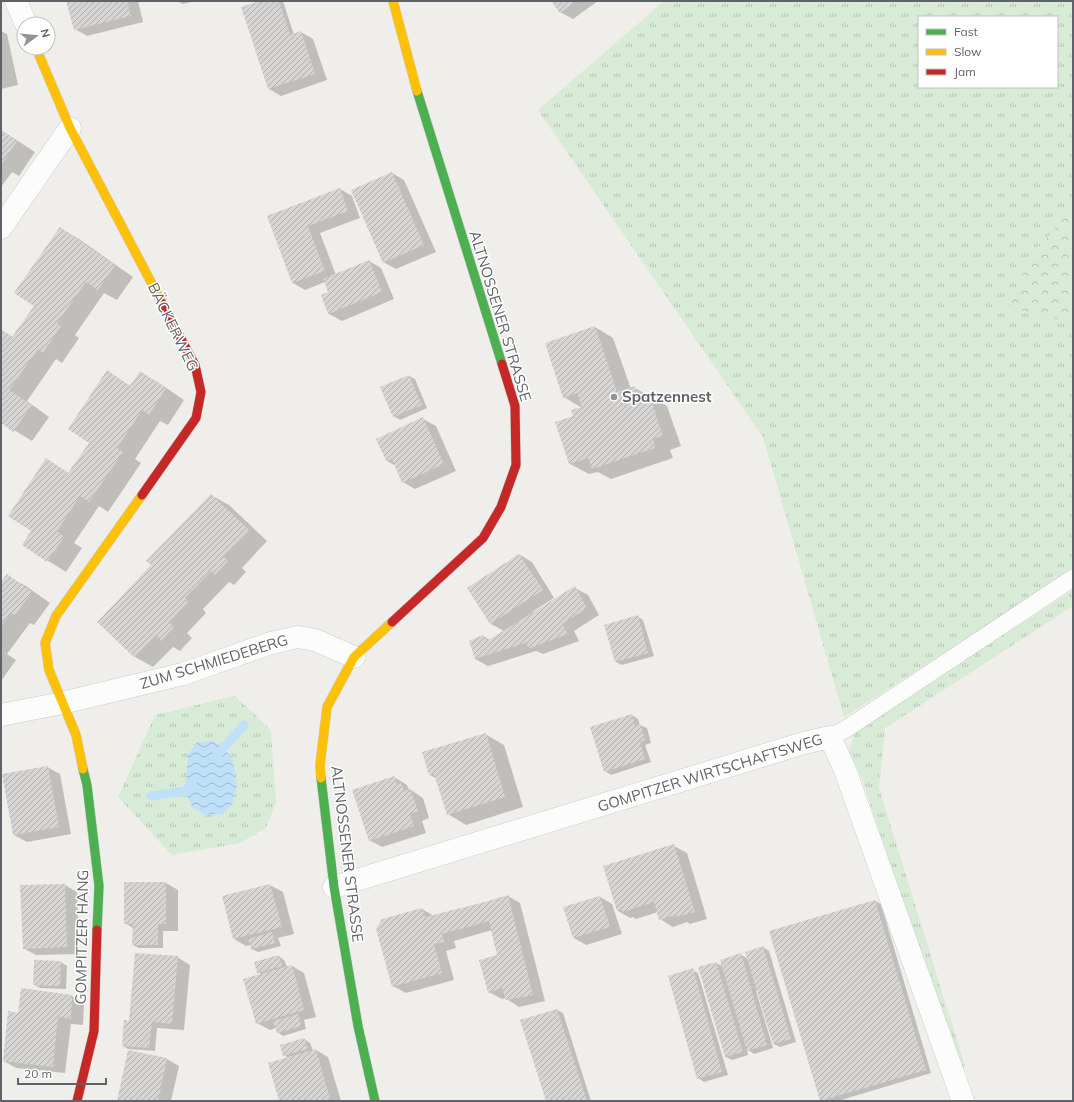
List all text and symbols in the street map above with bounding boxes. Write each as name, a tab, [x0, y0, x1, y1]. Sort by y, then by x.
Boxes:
north arrow	[16, 16, 56, 56]
legend	[918, 16, 1058, 88]
text: Fast	[954, 24, 978, 39]
text: N	[38, 27, 53, 39]
text: Slow	[954, 44, 982, 59]
text: Jam	[954, 64, 976, 79]
street label: ALTNOSSENER STRASSE	[465, 228, 536, 404]
street label: BÄCKERWEG	[144, 279, 203, 374]
place label: Spatzennest	[622, 387, 712, 406]
marker: Spatzennest	[609, 392, 619, 402]
street label: ZUM SCHMIEDEBERG	[138, 630, 290, 693]
street label: GOMPITZER WIRTSCHAFTSWEG	[595, 729, 825, 816]
street label: ALTNOSSENER STRASSE	[327, 765, 368, 944]
street label: GOMPITZER HANG	[71, 869, 92, 1005]
scale bar	[18, 1060, 106, 1086]
text: 20 m	[24, 1066, 52, 1081]

